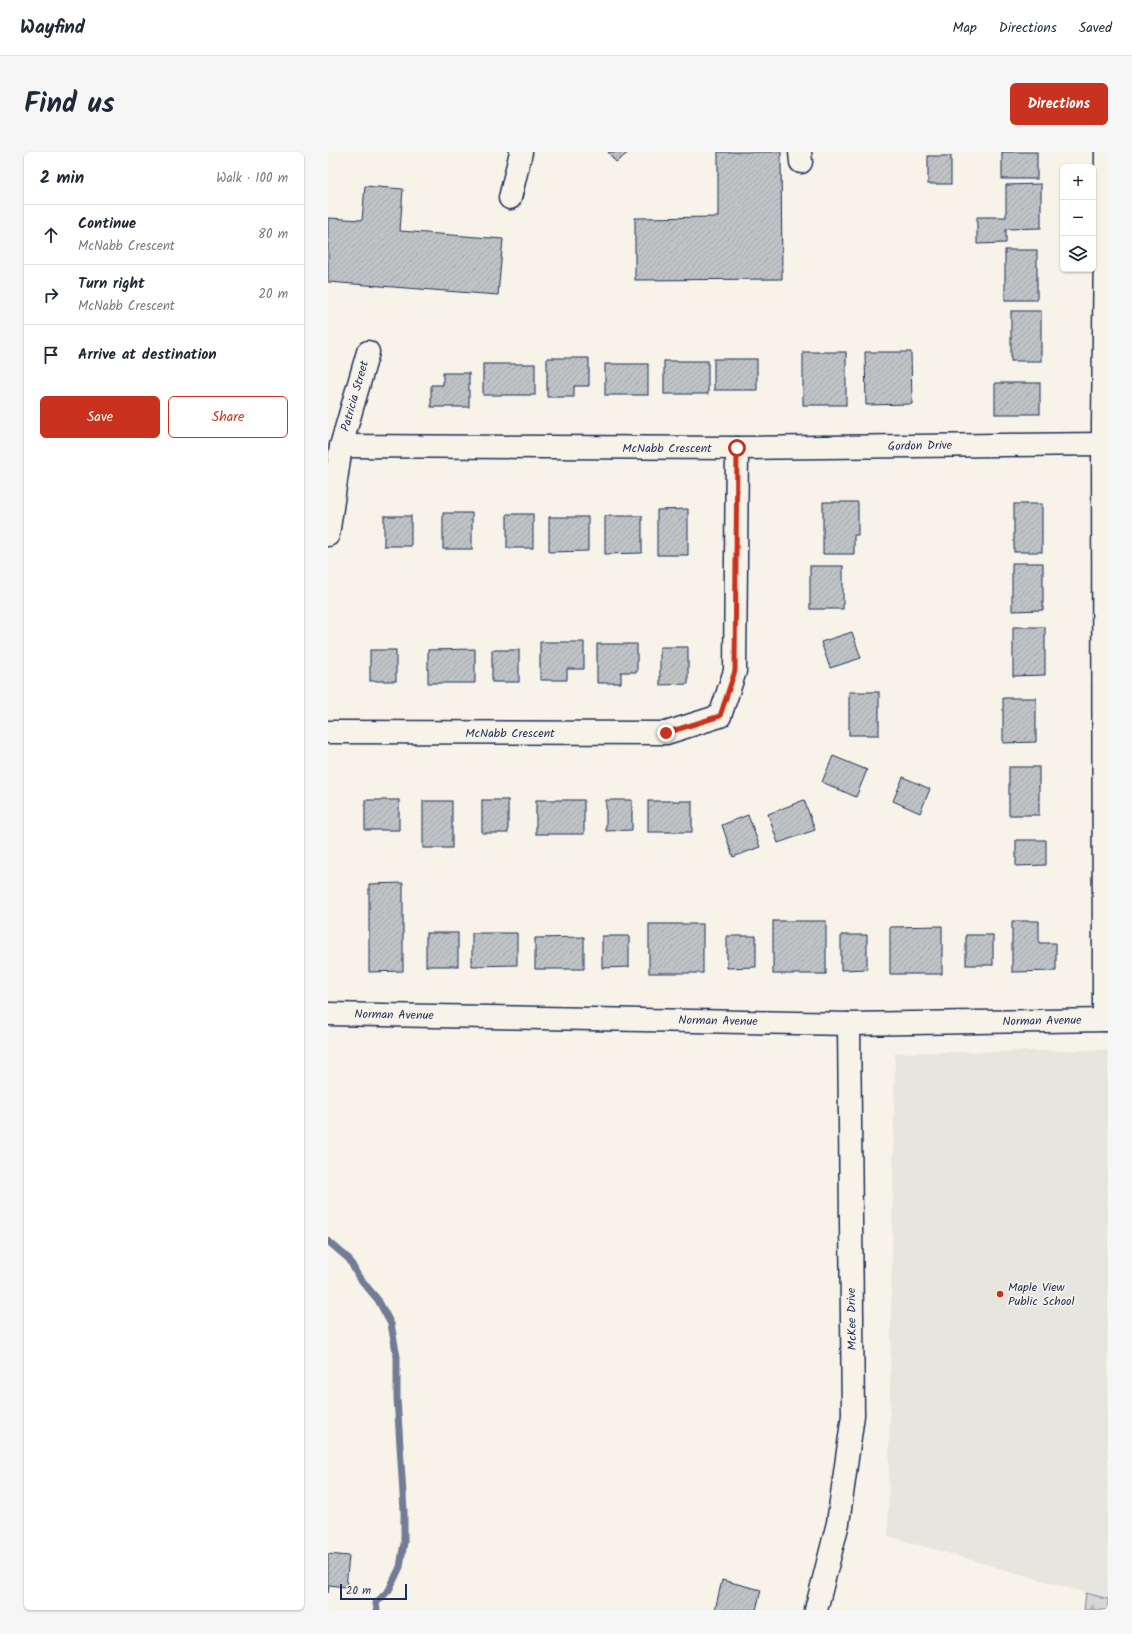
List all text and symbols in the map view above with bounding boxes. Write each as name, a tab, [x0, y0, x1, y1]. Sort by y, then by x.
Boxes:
text: Wayfind	[20, 13, 85, 43]
text: Map	[952, 17, 977, 39]
text: Directions	[999, 17, 1057, 39]
text: Saved	[1079, 17, 1112, 39]
text: Find us	[24, 82, 115, 127]
button: Directions	[1010, 83, 1108, 125]
map controls	[1060, 164, 1096, 272]
button: +	[1060, 164, 1096, 200]
text: 2 min	[40, 165, 84, 192]
text: Walk · 100 m	[216, 168, 288, 189]
button: −	[1060, 200, 1096, 236]
text: Continue	[78, 212, 136, 236]
icon: ahead	[40, 224, 62, 246]
text: 80 m	[258, 224, 288, 245]
text: McNabb Crescent	[78, 236, 175, 257]
button: layers	[1060, 236, 1096, 272]
text: Turn right	[78, 272, 145, 296]
icon: right	[40, 284, 62, 306]
text: 20 m	[258, 284, 288, 305]
text: McNabb Crescent	[78, 296, 175, 317]
text: Arrive at destination	[78, 343, 217, 367]
icon: arrive	[40, 344, 62, 366]
street label: Patricia Street	[336, 358, 374, 434]
button: Save	[40, 396, 160, 438]
button: Share	[168, 396, 288, 438]
street label: Gordon Drive	[888, 436, 953, 456]
street label: McNabb Crescent	[622, 439, 712, 458]
route start	[728, 439, 746, 457]
street label: McNabb Crescent	[465, 724, 555, 743]
route end	[657, 724, 675, 742]
street label: Norman Avenue	[354, 1005, 434, 1025]
street label: Norman Avenue	[678, 1011, 758, 1031]
street label: Norman Avenue	[1002, 1011, 1082, 1031]
place label: Maple View Public School	[1008, 1278, 1075, 1311]
street label: McKee Drive	[842, 1287, 862, 1350]
marker: Maple View Public School	[995, 1289, 1005, 1299]
scale bar	[340, 1582, 407, 1601]
text: 20 m	[346, 1582, 371, 1600]

